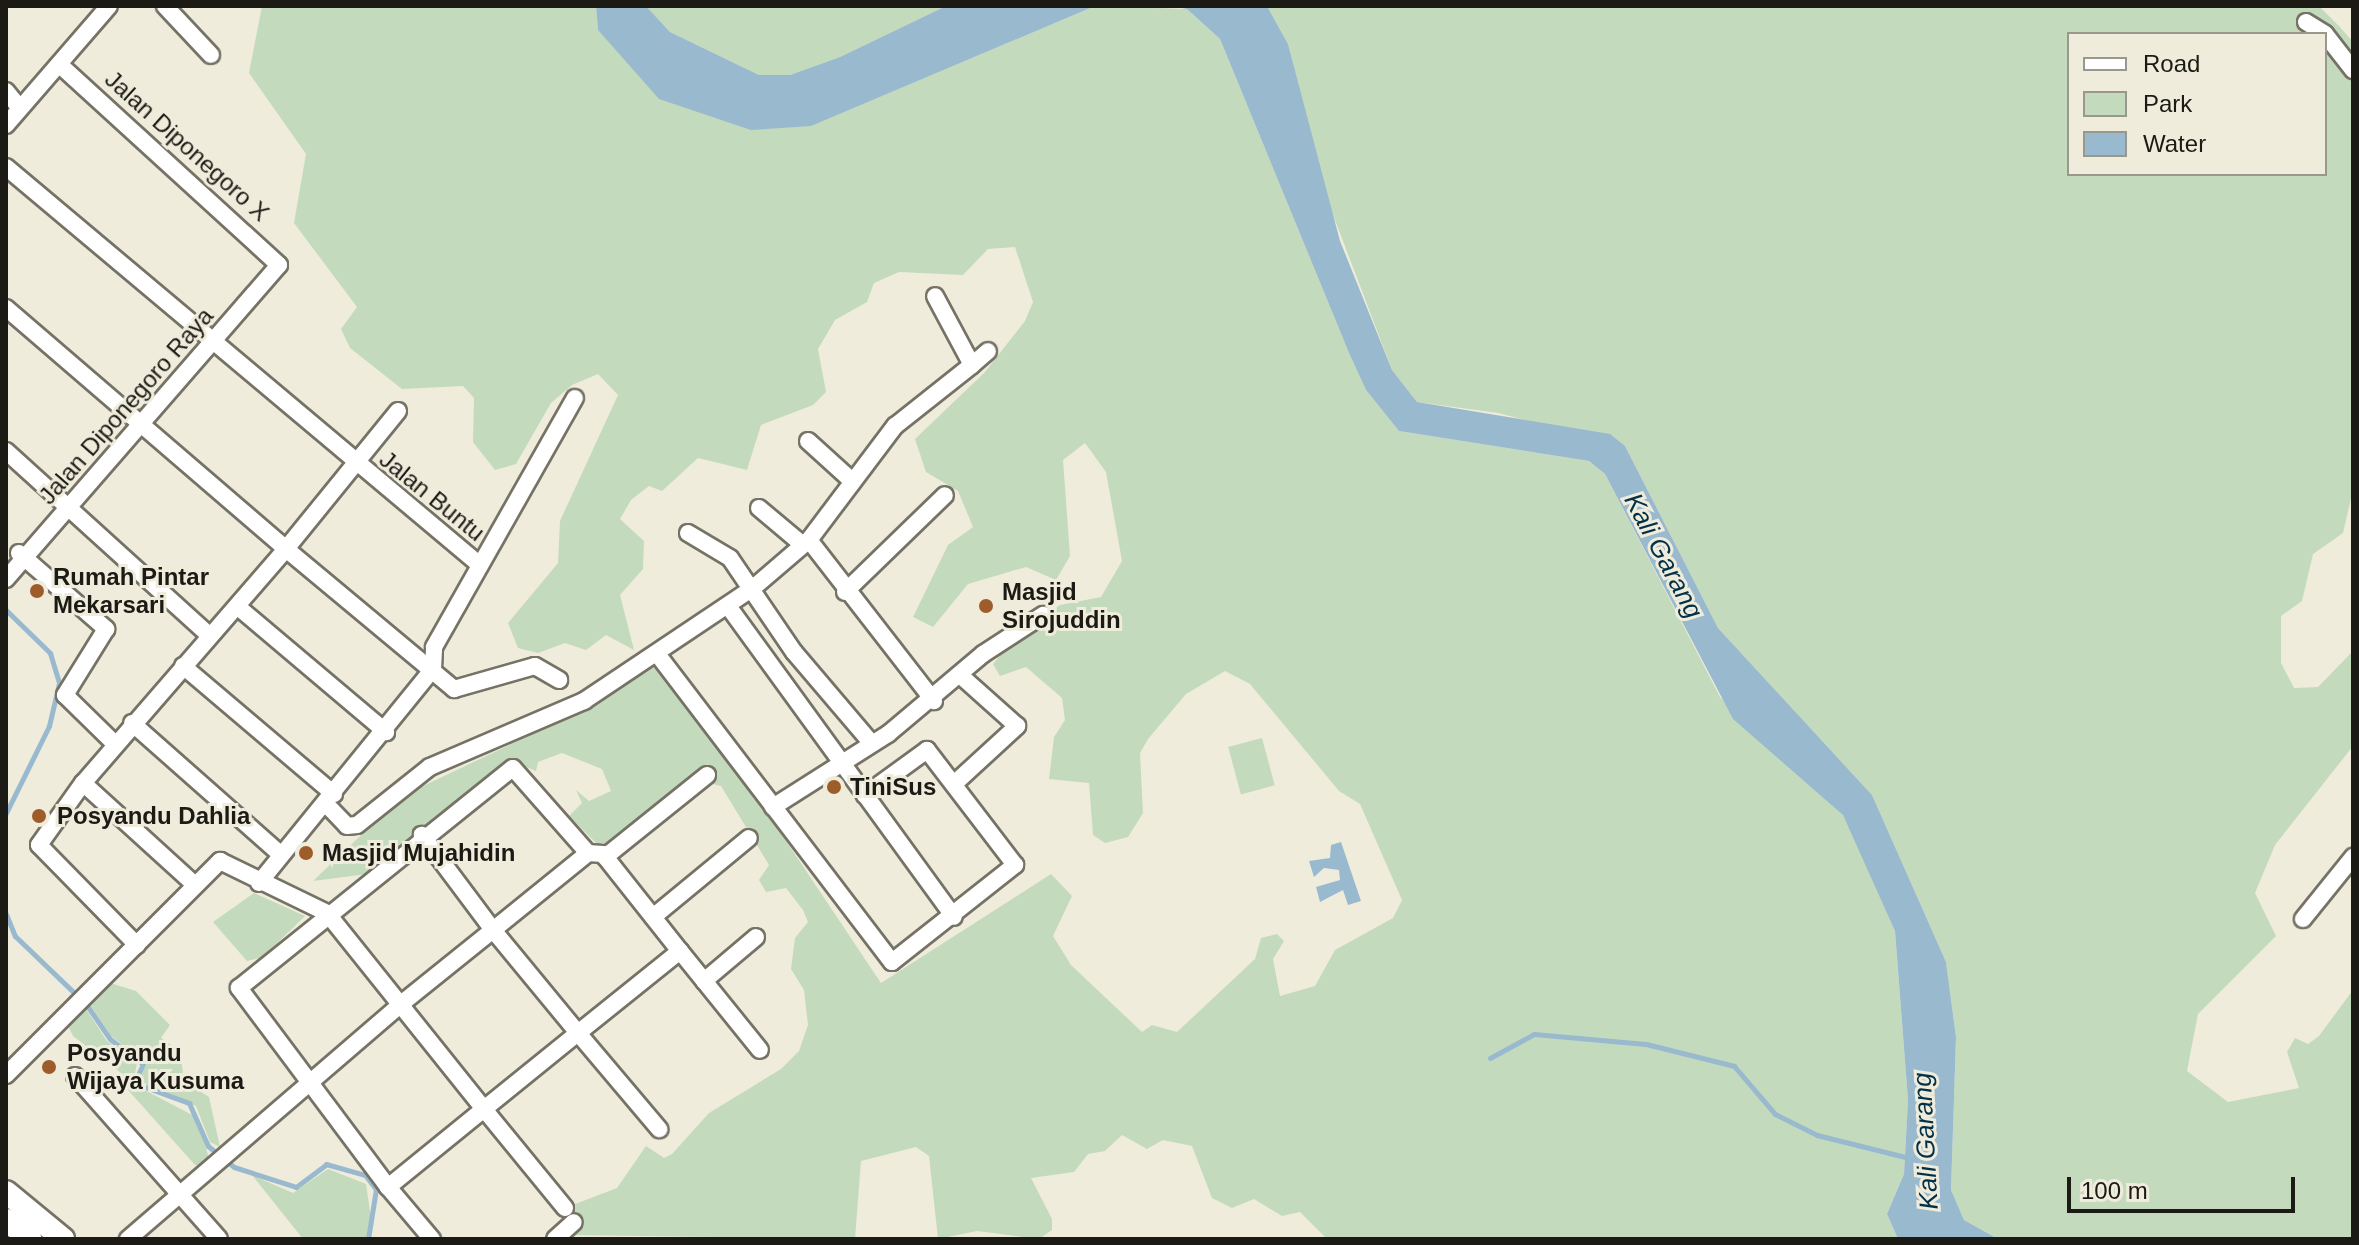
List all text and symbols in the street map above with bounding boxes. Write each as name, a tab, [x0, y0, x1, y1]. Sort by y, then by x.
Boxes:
legend	[2067, 32, 2327, 176]
text: Road	[2143, 50, 2200, 77]
street label: Jalan Diponegoro X	[99, 65, 275, 227]
text: Park	[2143, 90, 2192, 117]
text: Water	[2143, 130, 2206, 157]
street label: Jalan Diponegoro Raya	[33, 302, 219, 510]
street label: Jalan Buntu	[374, 445, 490, 547]
water label: Kali Garang	[1617, 488, 1709, 624]
place label: Rumah Pintar Mekarsari	[53, 563, 209, 619]
place label: Masjid Sirojuddin	[1002, 578, 1121, 634]
marker: Rumah Pintar Mekarsari	[28, 582, 46, 600]
marker: Masjid Sirojuddin	[977, 597, 995, 615]
place label: TiniSus	[850, 773, 936, 801]
marker: TiniSus	[825, 778, 843, 796]
place label: Posyandu Dahlia	[57, 802, 250, 830]
marker: Posyandu Dahlia	[28, 805, 50, 827]
place label: Masjid Mujahidin	[322, 839, 515, 867]
marker: Masjid Mujahidin	[297, 844, 315, 862]
place label: Posyandu Wijaya Kusuma	[67, 1039, 244, 1095]
marker: Posyandu Wijaya Kusuma	[38, 1056, 60, 1078]
water label: Kali Garang	[1907, 1072, 1945, 1210]
scale bar	[2071, 1161, 2299, 1211]
text: 100 m	[2081, 1177, 2148, 1204]

